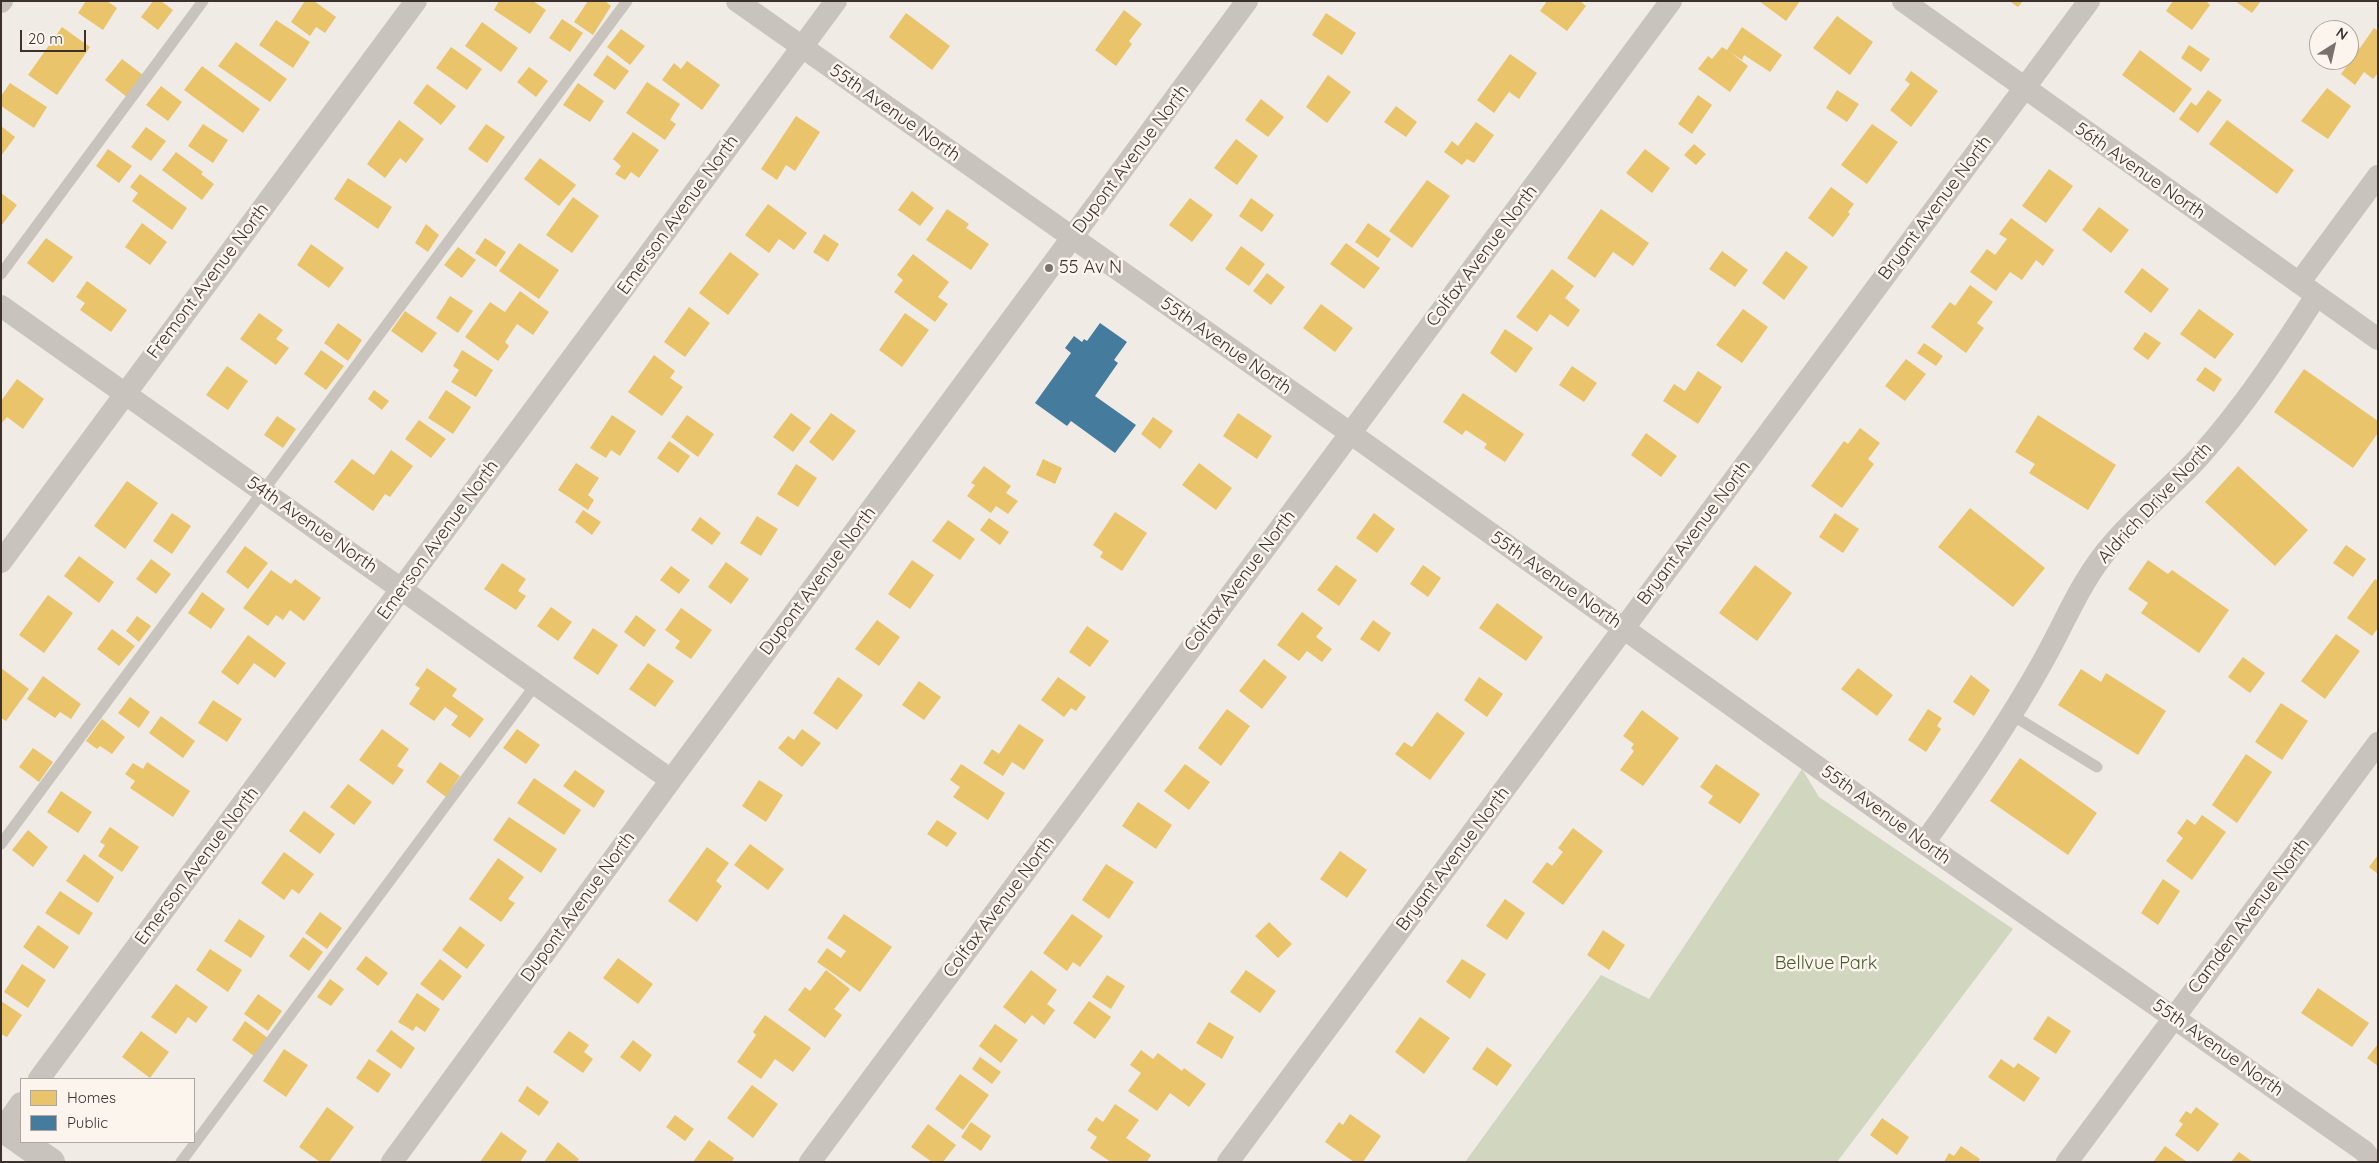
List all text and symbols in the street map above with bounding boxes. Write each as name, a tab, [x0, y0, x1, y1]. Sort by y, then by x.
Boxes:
scale bar	[22, 20, 89, 52]
north arrow	[2309, 20, 2359, 70]
text: N	[2333, 23, 2351, 44]
text: 20 m	[28, 29, 63, 48]
street label: 55th Avenue North	[825, 60, 965, 166]
street label: Dupont Avenue North	[1068, 81, 1194, 237]
street label: 56th Avenue North	[2071, 118, 2209, 224]
street label: Emerson Avenue North	[613, 131, 743, 299]
street label: Bryant Avenue North	[1874, 132, 1996, 284]
street label: Colfax Avenue North	[1422, 181, 1542, 331]
street label: Fremont Avenue North	[142, 199, 274, 363]
place label: 55 Av N	[1059, 257, 1122, 279]
marker: 55 Av N	[1043, 262, 1055, 274]
street label: 55th Avenue North	[1156, 293, 1296, 399]
street label: Aldrich Drive North	[2093, 438, 2217, 568]
street label: Emerson Avenue North	[373, 456, 503, 624]
street label: Bryant Avenue North	[1633, 457, 1755, 609]
street label: 54th Avenue North	[243, 472, 381, 578]
street label: Dupont Avenue North	[755, 503, 881, 659]
street label: Colfax Avenue North	[1180, 506, 1300, 656]
street label: 55th Avenue North	[1486, 527, 1626, 633]
street label: 55th Avenue North	[1817, 761, 1955, 869]
street label: Emerson Avenue North	[131, 783, 263, 949]
street label: Bryant Avenue North	[1392, 783, 1514, 935]
street label: Dupont Avenue North	[516, 828, 640, 986]
street label: Colfax Avenue North	[939, 832, 1059, 982]
street label: Camden Avenue North	[2183, 834, 2315, 998]
park label: Bellvue Park	[1775, 953, 1877, 975]
street label: 55th Avenue North	[2148, 995, 2288, 1101]
legend	[20, 1078, 195, 1143]
text: Homes	[67, 1088, 116, 1107]
text: Public	[67, 1113, 108, 1132]

